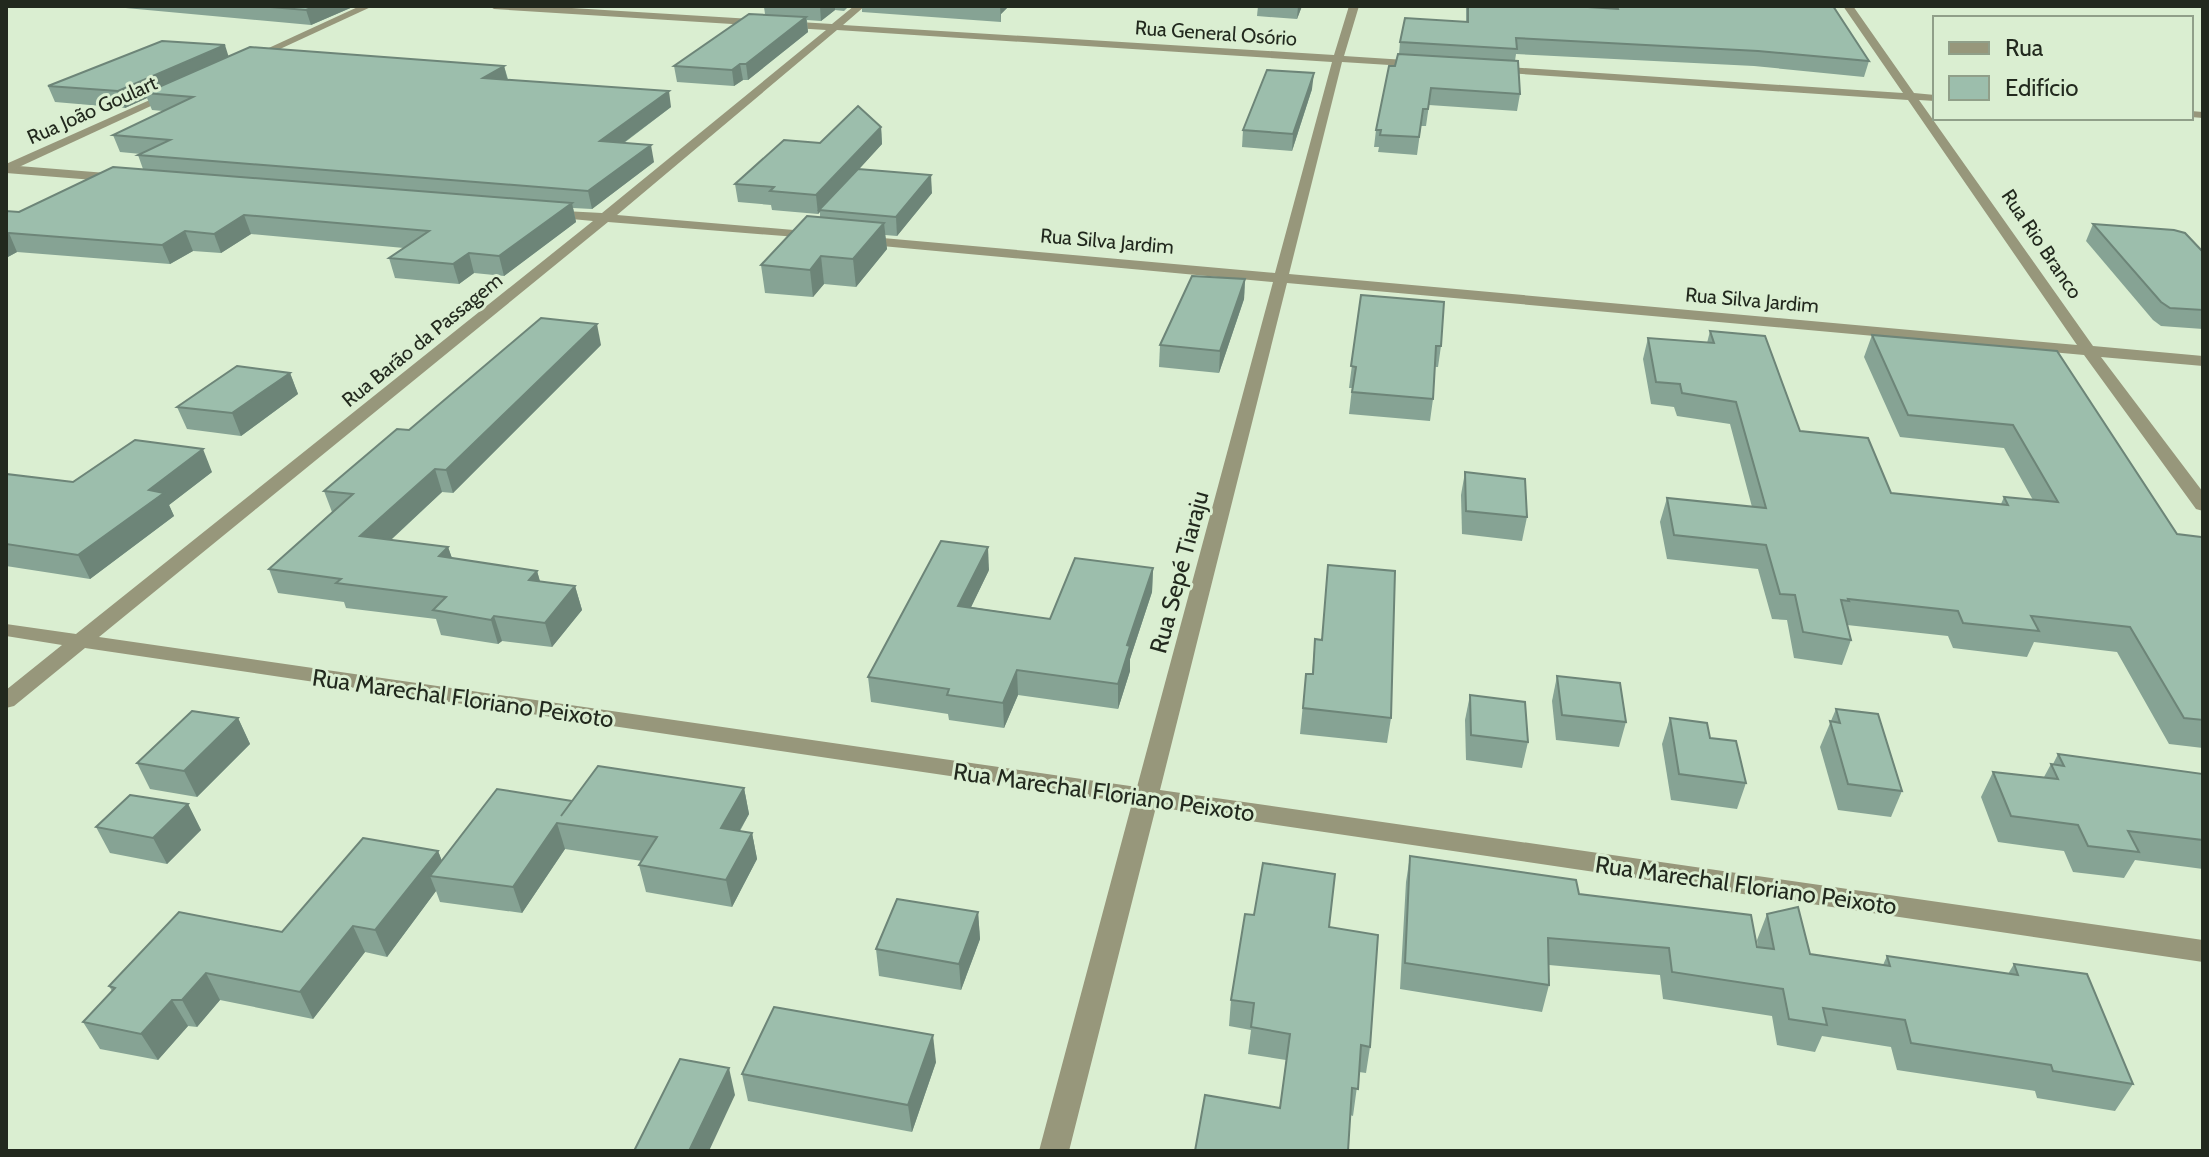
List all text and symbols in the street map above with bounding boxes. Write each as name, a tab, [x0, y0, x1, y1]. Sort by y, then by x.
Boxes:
street label: Rua General Osório	[1134, 15, 1298, 51]
legend	[1933, 16, 2193, 120]
text: Rua	[2005, 33, 2044, 62]
street label: Rua João Goulart	[23, 71, 161, 149]
text: Edifício	[2005, 73, 2079, 102]
street label: Rua Rio Branco	[1997, 185, 2087, 303]
street label: Rua Silva Jardim	[1039, 223, 1175, 259]
street label: Rua Barão da Passagem	[337, 268, 507, 412]
street label: Rua Silva Jardim	[1684, 282, 1820, 318]
street label: Rua Sepé Tiaraju	[1143, 488, 1215, 656]
street label: Rua Marechal Floriano Peixoto	[310, 662, 616, 734]
street label: Rua Marechal Floriano Peixoto	[951, 756, 1257, 828]
street label: Rua Marechal Floriano Peixoto	[1593, 849, 1899, 921]

